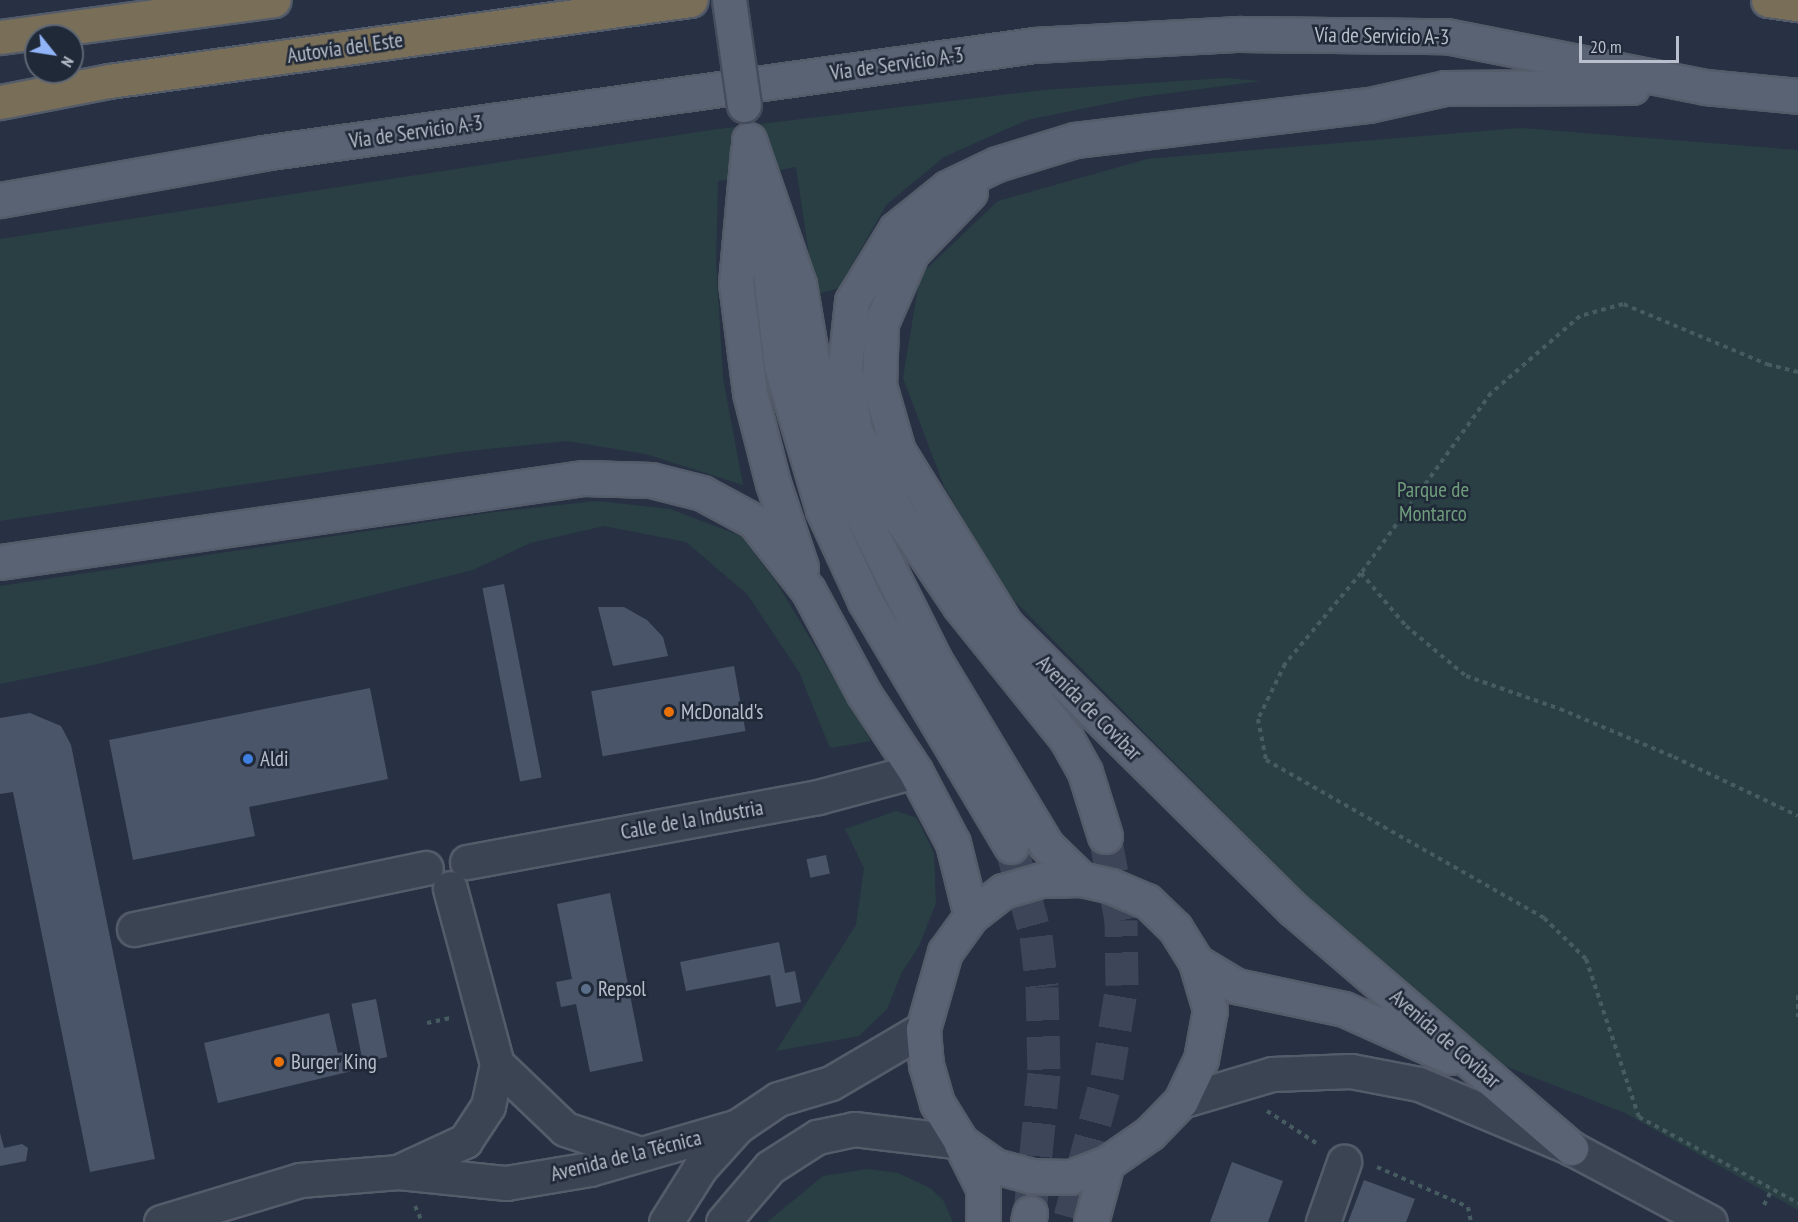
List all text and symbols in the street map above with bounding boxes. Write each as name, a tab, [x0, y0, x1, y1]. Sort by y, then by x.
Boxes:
street label: Vía de Servicio A-3	[1314, 22, 1450, 50]
north arrow	[24, 24, 84, 84]
scale bar	[1582, 24, 1682, 62]
street label: Autovía del Este	[286, 27, 404, 69]
text: 20 m	[1590, 35, 1622, 58]
street label: Vía de Servicio A-3	[828, 42, 966, 86]
text: N	[57, 53, 79, 71]
street label: Vía de Servicio A-3	[347, 110, 485, 154]
park label: Parque de Montarco	[1397, 477, 1469, 527]
street label: Avenida de Covibar	[1031, 650, 1147, 766]
place label: McDonald's	[681, 699, 763, 725]
marker: McDonald's	[662, 705, 676, 719]
place label: Aldi	[260, 746, 288, 772]
marker: Aldi	[241, 752, 255, 766]
street label: Calle de la Industria	[619, 795, 765, 845]
place label: Repsol	[598, 976, 646, 1002]
marker: Repsol	[579, 982, 593, 996]
street label: Avenida de Covibar	[1385, 984, 1505, 1094]
place label: Burger King	[291, 1049, 377, 1075]
marker: Burger King	[272, 1055, 286, 1069]
street label: Avenida de la Técnica	[548, 1125, 704, 1187]

